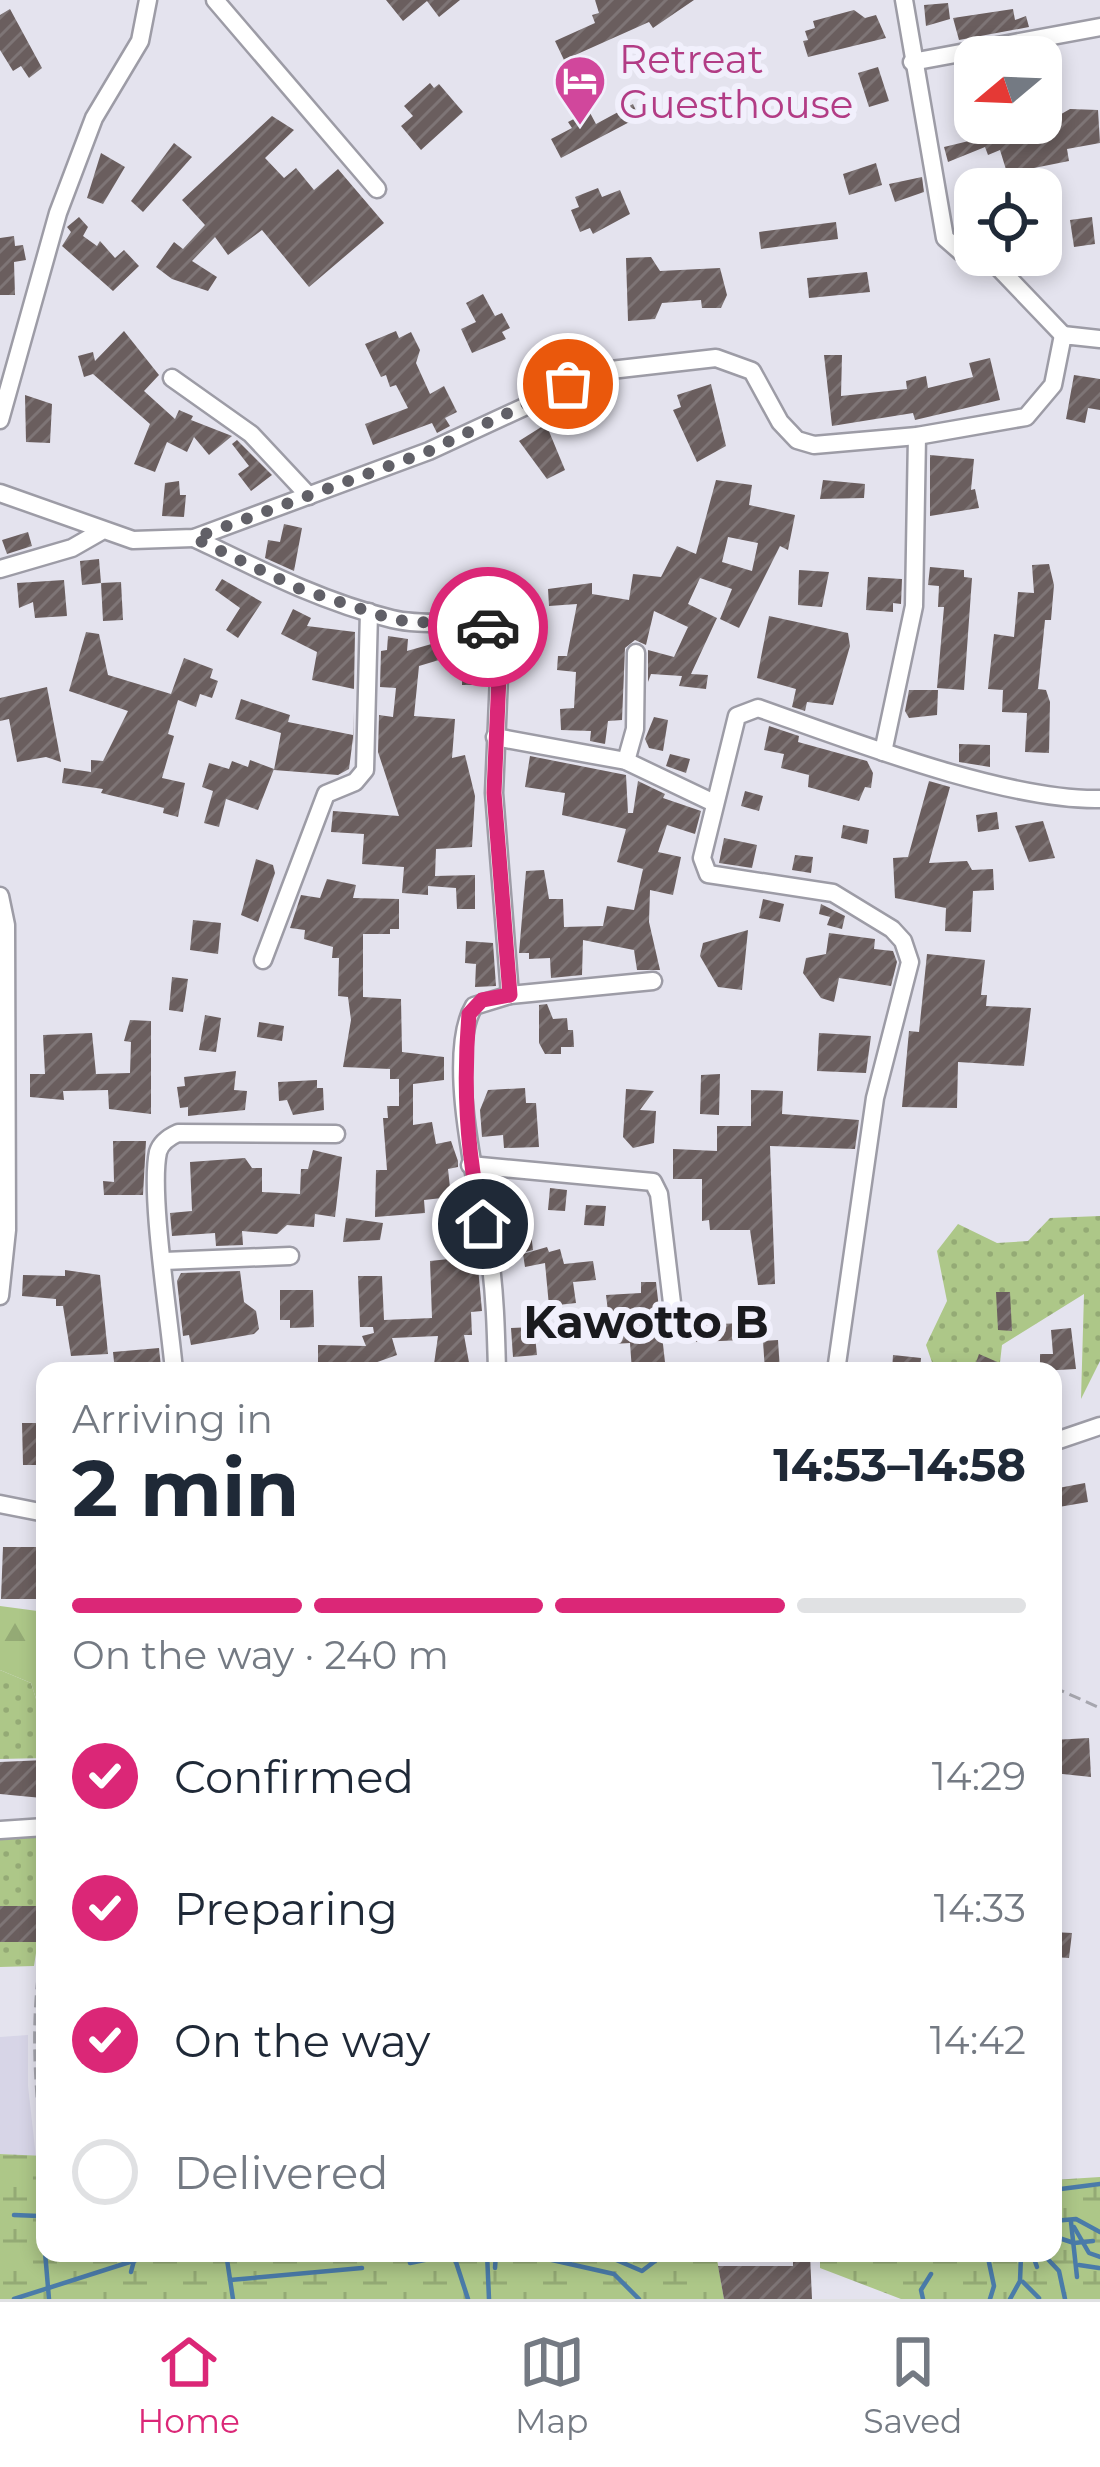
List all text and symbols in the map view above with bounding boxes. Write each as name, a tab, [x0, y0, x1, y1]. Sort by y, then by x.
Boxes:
place label: Retreat Guesthouse	[619, 35, 853, 128]
north arrow	[954, 36, 1062, 144]
map controls	[954, 36, 1062, 276]
hotel icon: Retreat Guesthouse	[552, 53, 608, 127]
button: locate	[954, 168, 1062, 276]
pin	[517, 333, 619, 435]
icon: bag	[535, 351, 601, 417]
courier	[428, 567, 548, 687]
icon: car	[455, 594, 521, 660]
pin	[432, 1173, 534, 1275]
icon: home	[450, 1191, 516, 1257]
district label: Kawotto B	[523, 1294, 769, 1349]
text: Arriving in	[72, 1395, 273, 1443]
text: 14:53–14:58	[773, 1437, 1026, 1492]
text: 2 min	[72, 1440, 299, 1536]
text: On the way · 240 m	[72, 1631, 449, 1679]
icon: check	[72, 1743, 138, 1809]
text: Confirmed	[174, 1749, 414, 1804]
text: 14:29	[932, 1752, 1026, 1800]
icon: check	[72, 1875, 138, 1941]
text: Preparing	[174, 1881, 398, 1936]
text: 14:33	[934, 1884, 1026, 1932]
icon: check	[72, 2007, 138, 2073]
text: On the way	[174, 2013, 430, 2068]
text: 14:42	[930, 2016, 1026, 2064]
text: Delivered	[174, 2145, 389, 2200]
tab: Home	[138, 2329, 240, 2441]
tab: Map	[515, 2329, 588, 2441]
tab: Saved	[863, 2329, 962, 2441]

